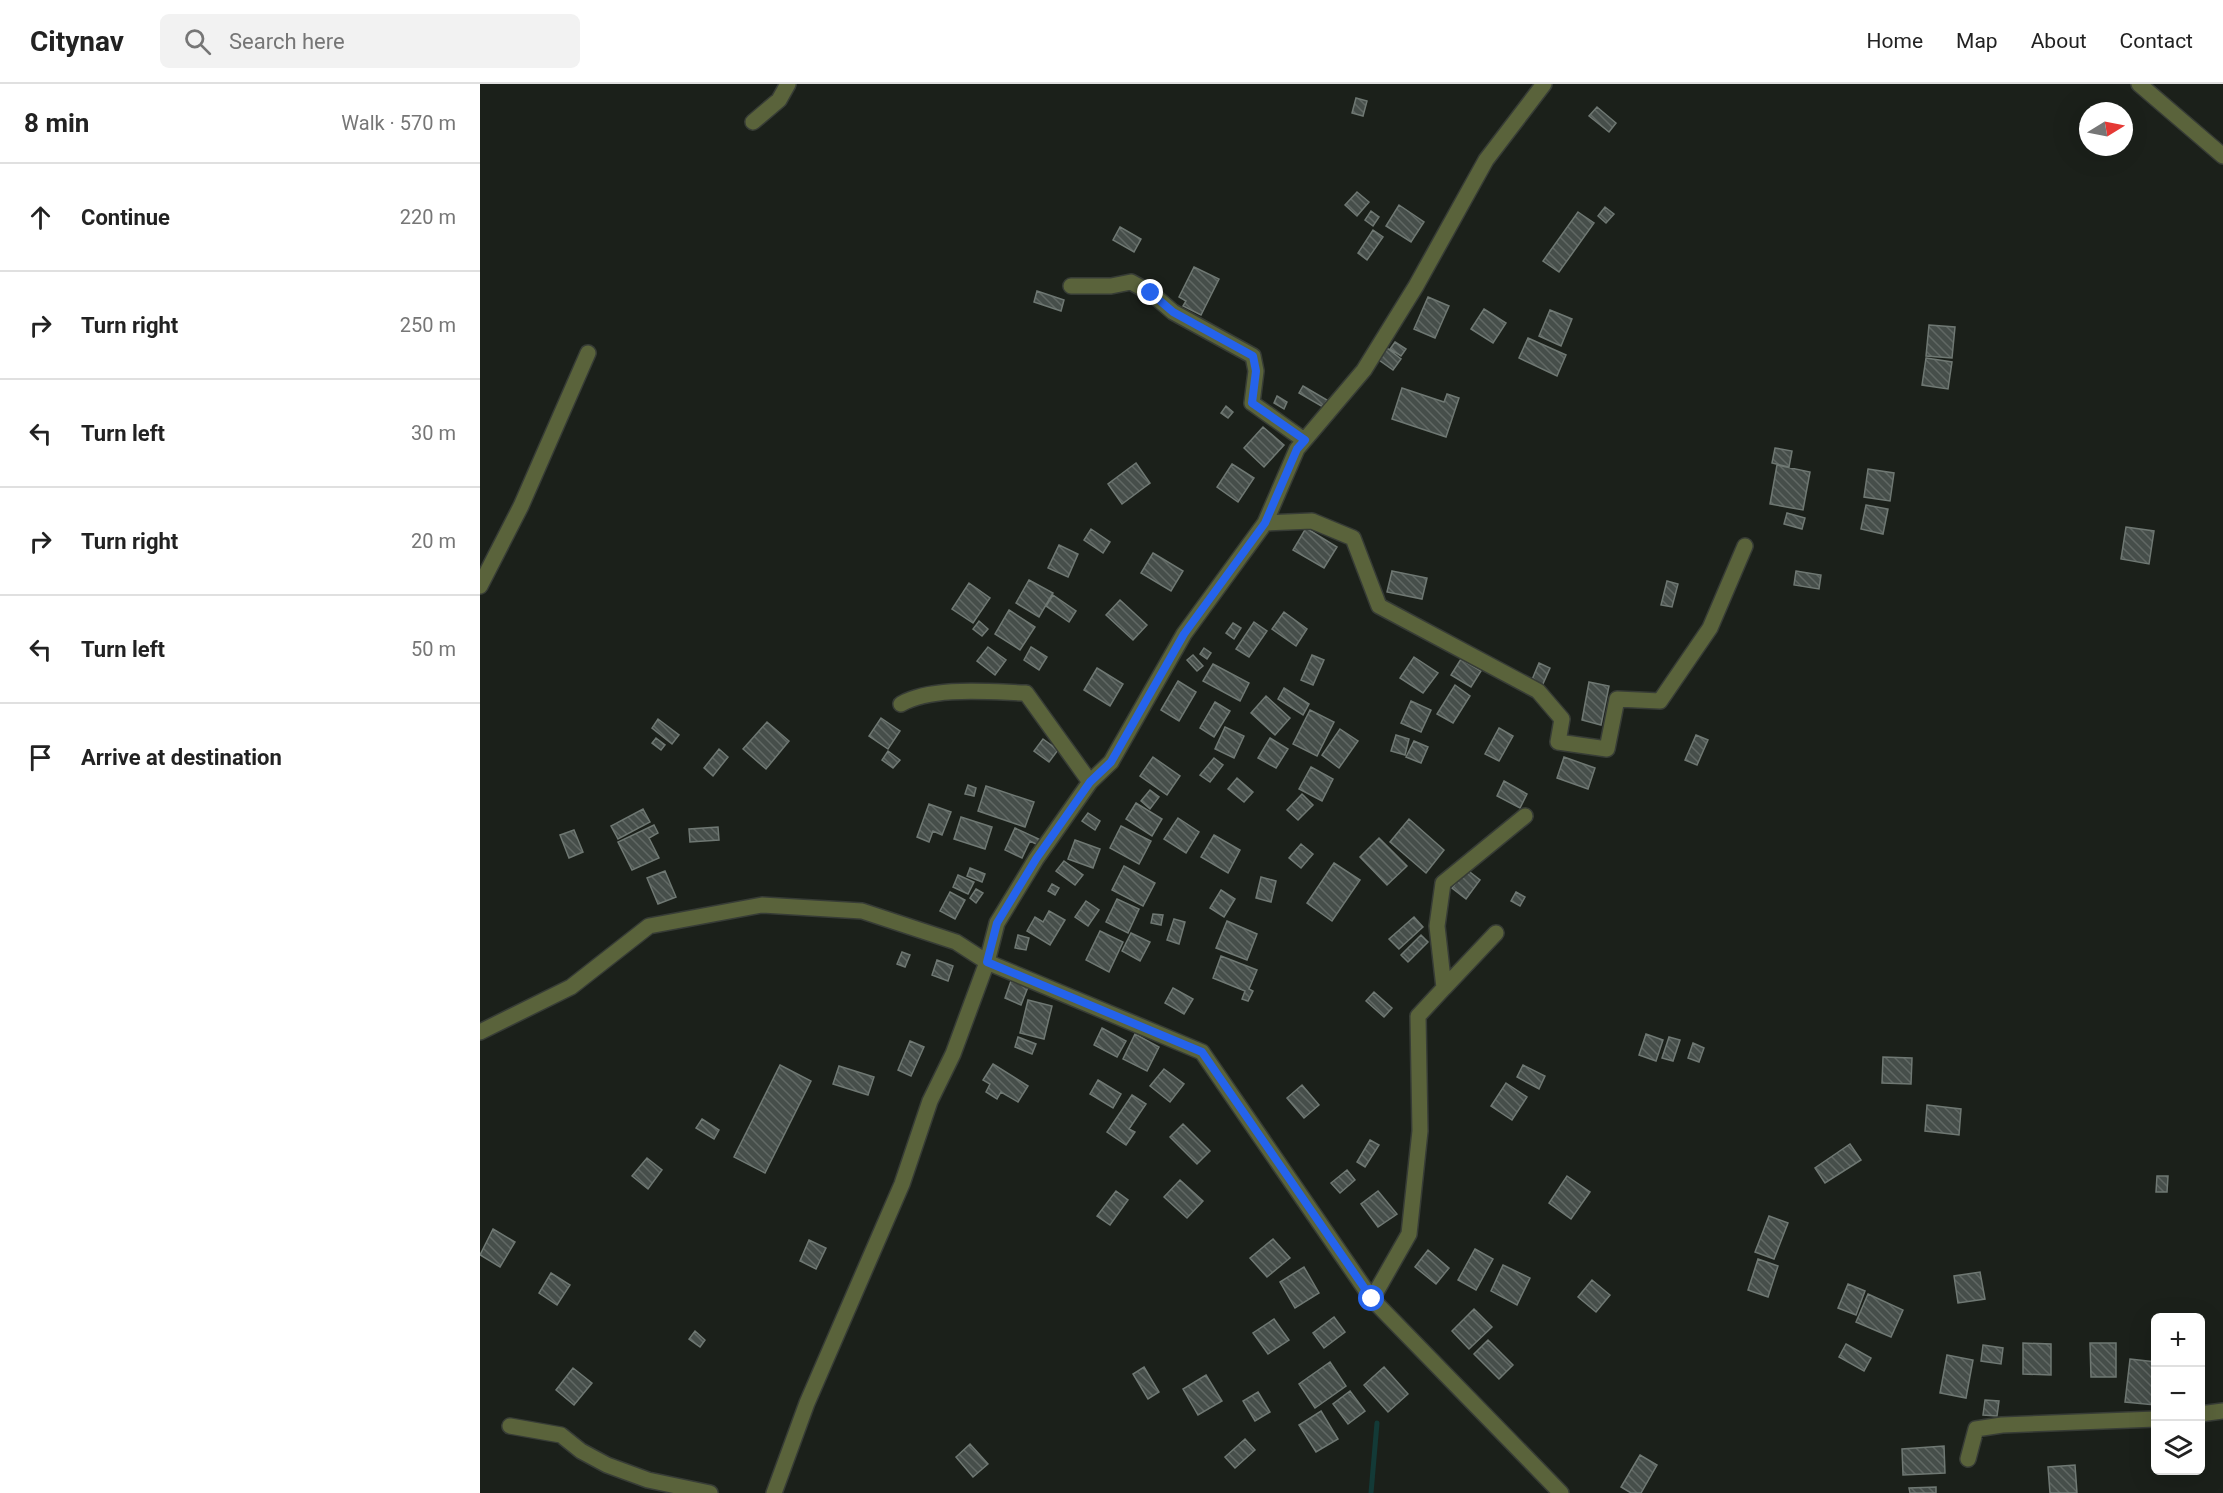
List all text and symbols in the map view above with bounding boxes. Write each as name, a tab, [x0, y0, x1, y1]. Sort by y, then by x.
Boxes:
search box	[160, 14, 580, 68]
text: Citynav	[30, 25, 124, 58]
icon: search	[181, 25, 214, 58]
text: Search here	[229, 29, 345, 54]
text: Home	[1867, 29, 1923, 53]
text: Map	[1956, 29, 1998, 53]
text: About	[2031, 29, 2087, 53]
text: Contact	[2120, 29, 2193, 53]
north arrow	[2079, 102, 2133, 156]
text: 8 min	[24, 108, 89, 138]
text: Walk · 570 m	[341, 111, 456, 135]
icon: ahead	[24, 201, 57, 234]
text: Continue	[81, 205, 170, 230]
text: 220 m	[400, 205, 456, 229]
route end	[1137, 279, 1163, 305]
icon: right	[24, 309, 57, 342]
text: Turn right	[81, 313, 178, 338]
text: 250 m	[400, 313, 456, 337]
icon: left	[24, 417, 57, 450]
text: Turn left	[81, 421, 165, 446]
text: 30 m	[411, 421, 456, 445]
icon: right	[24, 525, 57, 558]
text: Turn right	[81, 529, 178, 554]
text: 20 m	[411, 529, 456, 553]
icon: left	[24, 633, 57, 666]
text: Turn left	[81, 637, 165, 662]
text: 50 m	[411, 637, 456, 661]
icon: arrive	[24, 741, 57, 774]
text: Arrive at destination	[81, 745, 282, 770]
route start	[1358, 1285, 1384, 1311]
map controls	[2151, 1313, 2205, 1475]
button: +	[2151, 1313, 2205, 1367]
button: −	[2151, 1367, 2205, 1421]
button: layers	[2151, 1421, 2205, 1475]

